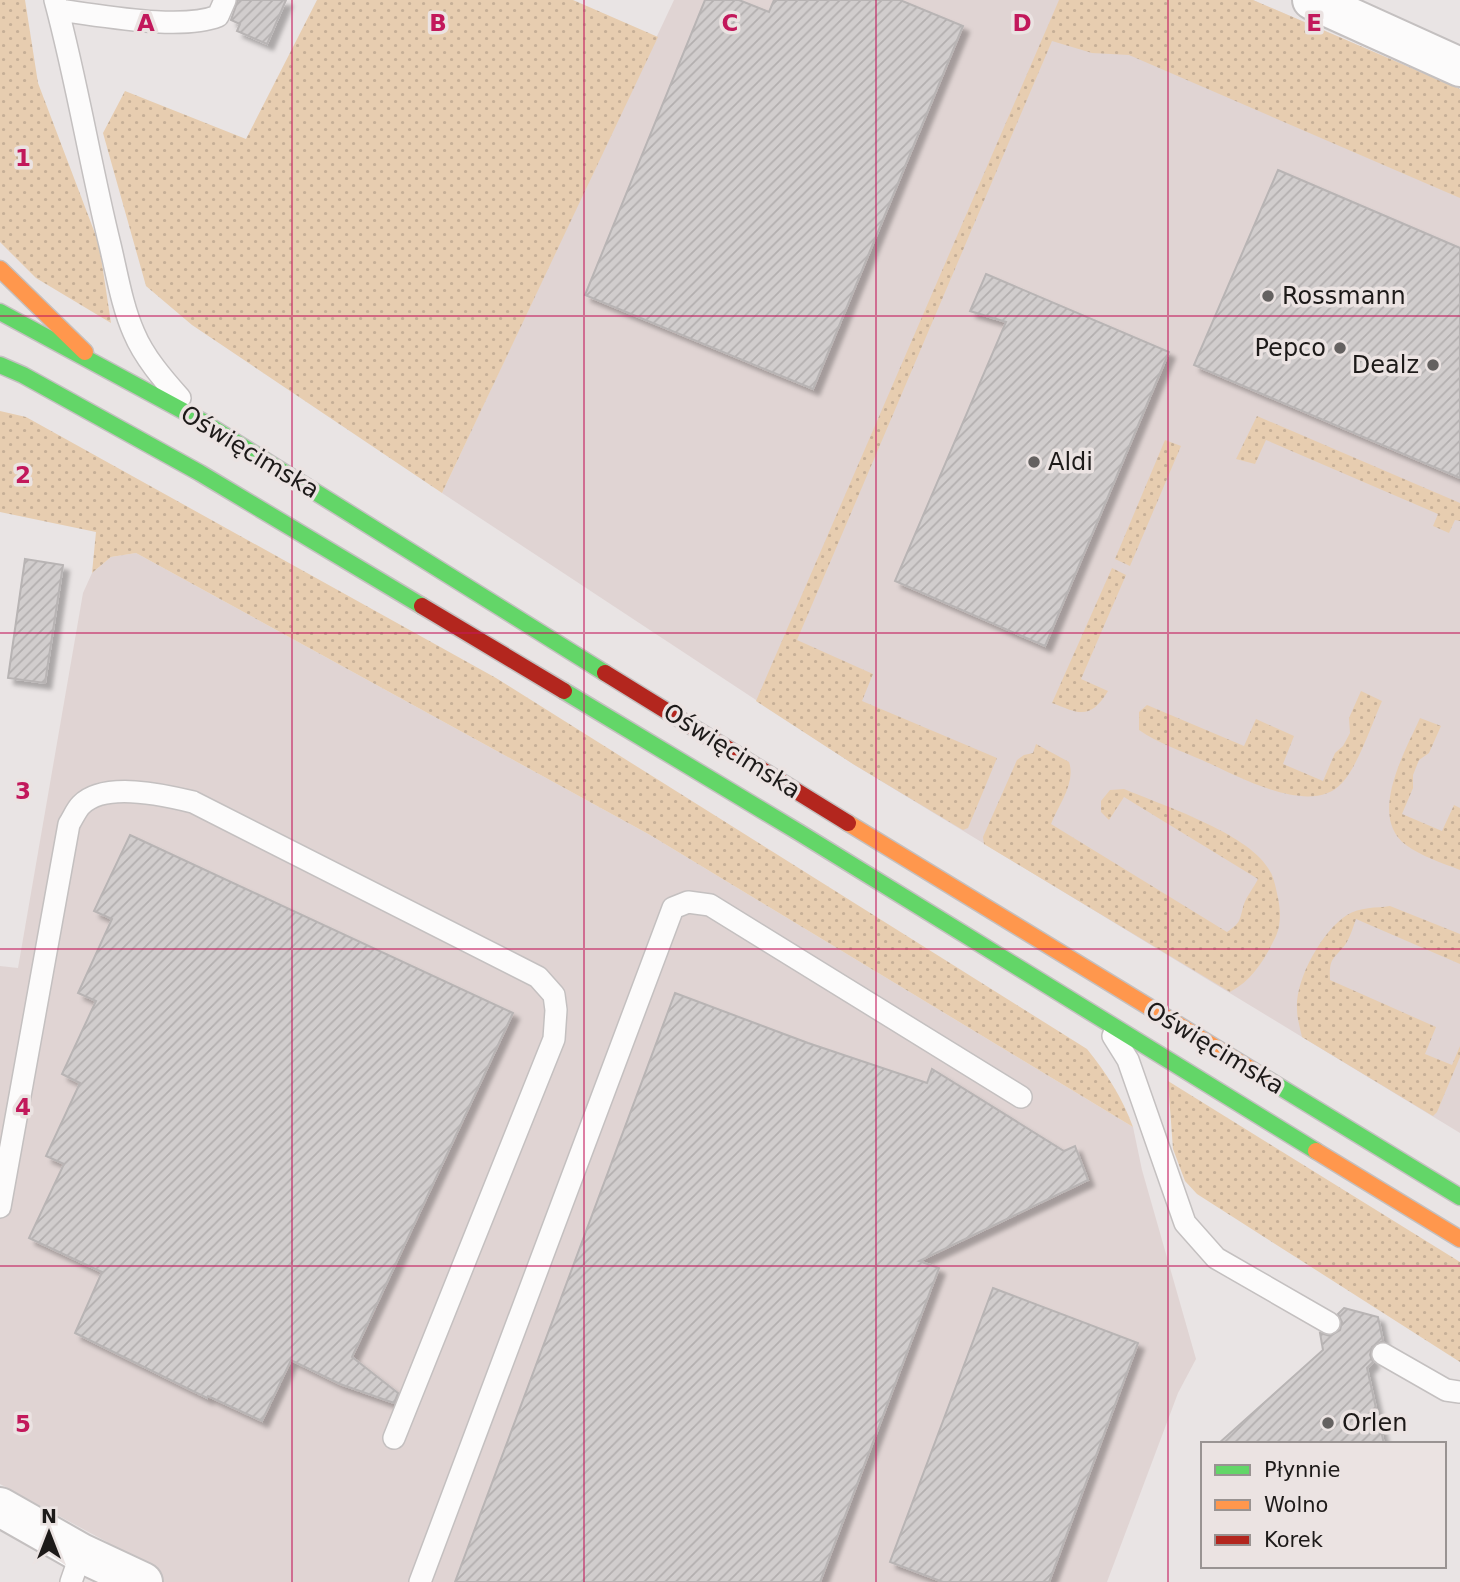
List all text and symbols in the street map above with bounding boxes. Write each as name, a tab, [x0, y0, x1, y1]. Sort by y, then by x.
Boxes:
text: A	[137, 10, 155, 36]
text: B	[429, 10, 447, 36]
text: C	[722, 10, 738, 36]
text: D	[1012, 10, 1032, 36]
text: E	[1306, 10, 1322, 36]
text: 1	[15, 145, 31, 171]
place label: Rossmann	[1282, 282, 1406, 310]
marker: Rossmann	[1260, 288, 1276, 304]
place label: Pepco	[1255, 334, 1326, 362]
marker: Pepco	[1332, 340, 1348, 356]
place label: Dealz	[1352, 351, 1419, 379]
marker: Dealz	[1425, 357, 1441, 373]
street label: Oświęcimska	[176, 400, 324, 504]
place label: Aldi	[1048, 448, 1093, 476]
marker: Aldi	[1026, 454, 1042, 470]
text: 2	[15, 462, 31, 488]
street label: Oświęcimska	[658, 698, 806, 804]
text: 3	[15, 778, 31, 804]
street label: Oświęcimska	[1141, 996, 1289, 1100]
text: 4	[15, 1094, 31, 1120]
place label: Orlen	[1342, 1409, 1407, 1437]
text: 5	[15, 1411, 31, 1437]
marker: Orlen	[1320, 1415, 1336, 1431]
legend	[1201, 1442, 1446, 1568]
text: Płynnie	[1264, 1458, 1340, 1482]
text: Wolno	[1264, 1493, 1328, 1517]
north arrow	[14, 1498, 84, 1568]
text: N	[41, 1505, 57, 1527]
text: Korek	[1264, 1528, 1324, 1552]

